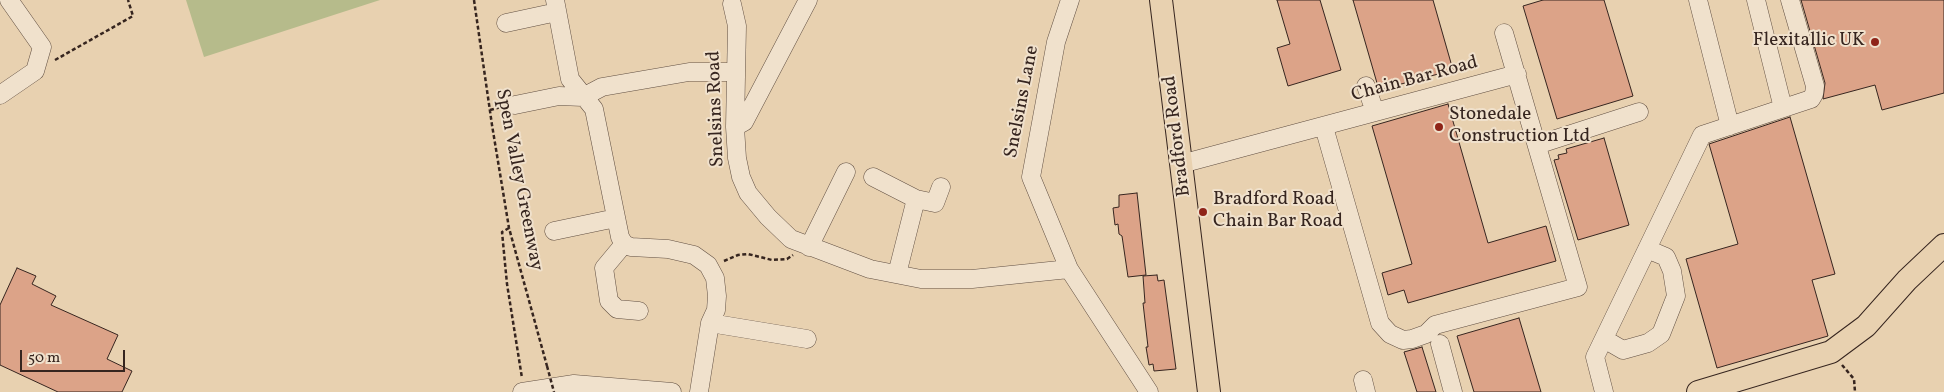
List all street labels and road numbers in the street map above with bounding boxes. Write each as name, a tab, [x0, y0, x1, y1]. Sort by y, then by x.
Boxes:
street label: Snelsins Lane	[1001, 44, 1045, 160]
street label: Snelsins Road	[704, 50, 730, 168]
street label: Chain Bar Road	[1349, 52, 1481, 108]
street label: Bradford Road	[1159, 74, 1197, 198]
street label: Spen Valley Greenway	[489, 87, 547, 273]

